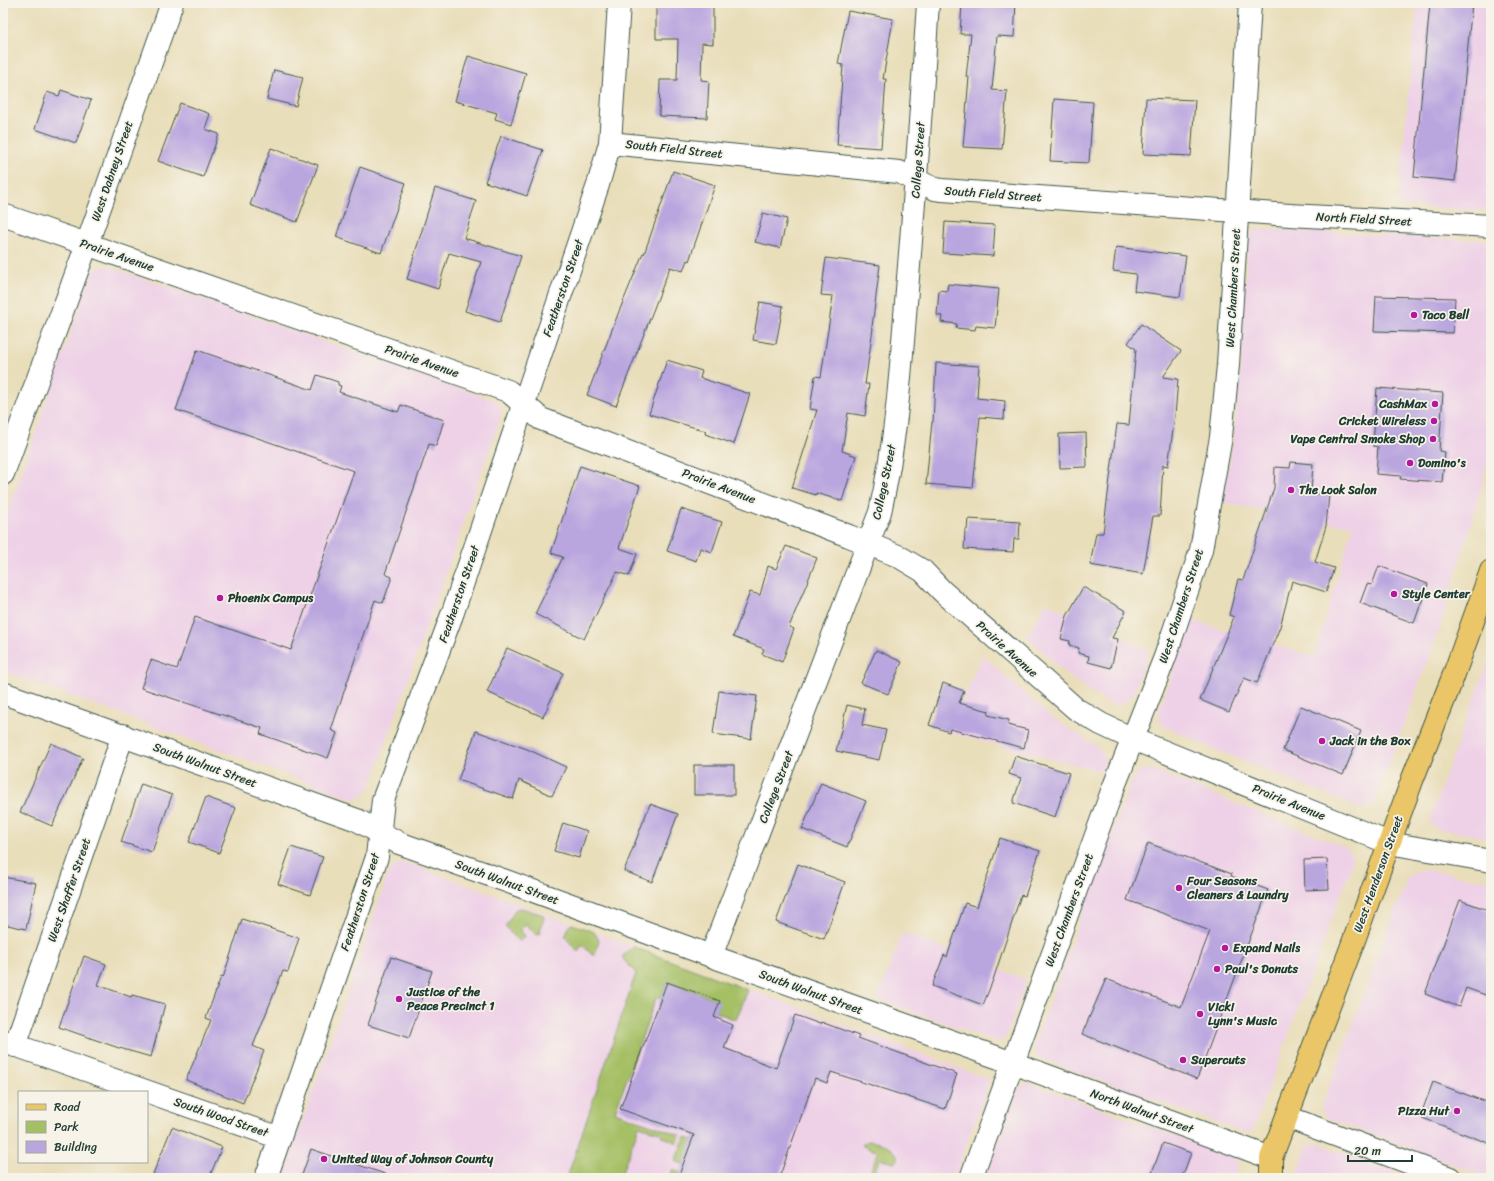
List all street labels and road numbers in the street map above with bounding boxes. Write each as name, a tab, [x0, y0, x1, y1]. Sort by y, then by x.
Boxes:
street label: West Dabney Street	[84, 118, 140, 224]
street label: College Street	[904, 120, 932, 199]
street label: South Field Street	[624, 133, 724, 165]
street label: South Field Street	[943, 180, 1043, 208]
street label: North Field Street	[1315, 205, 1413, 233]
street label: West Chambers Street	[1219, 228, 1247, 348]
street label: Prairie Avenue	[77, 232, 157, 278]
street label: Featherston Street	[536, 235, 590, 340]
street label: Prairie Avenue	[382, 338, 462, 384]
street label: College Street	[865, 441, 903, 522]
street label: Prairie Avenue	[679, 462, 759, 510]
street label: Featherston Street	[432, 541, 486, 646]
street label: West Chambers Street	[1152, 546, 1210, 666]
street label: Prairie Avenue	[971, 615, 1043, 683]
street label: South Walnut Street	[150, 736, 260, 794]
street label: College Street	[752, 746, 800, 827]
street label: Prairie Avenue	[1249, 777, 1329, 827]
street label: West Henderson Street	[1347, 812, 1409, 936]
street label: West Shaffer Street	[41, 835, 97, 945]
street label: Featherston Street	[334, 849, 387, 954]
street label: West Chambers Street	[1038, 850, 1100, 970]
street label: South Walnut Street	[452, 853, 562, 911]
street label: South Walnut Street	[756, 963, 866, 1021]
street label: North Walnut Street	[1087, 1082, 1198, 1140]
street label: South Wood Street	[171, 1090, 272, 1144]

